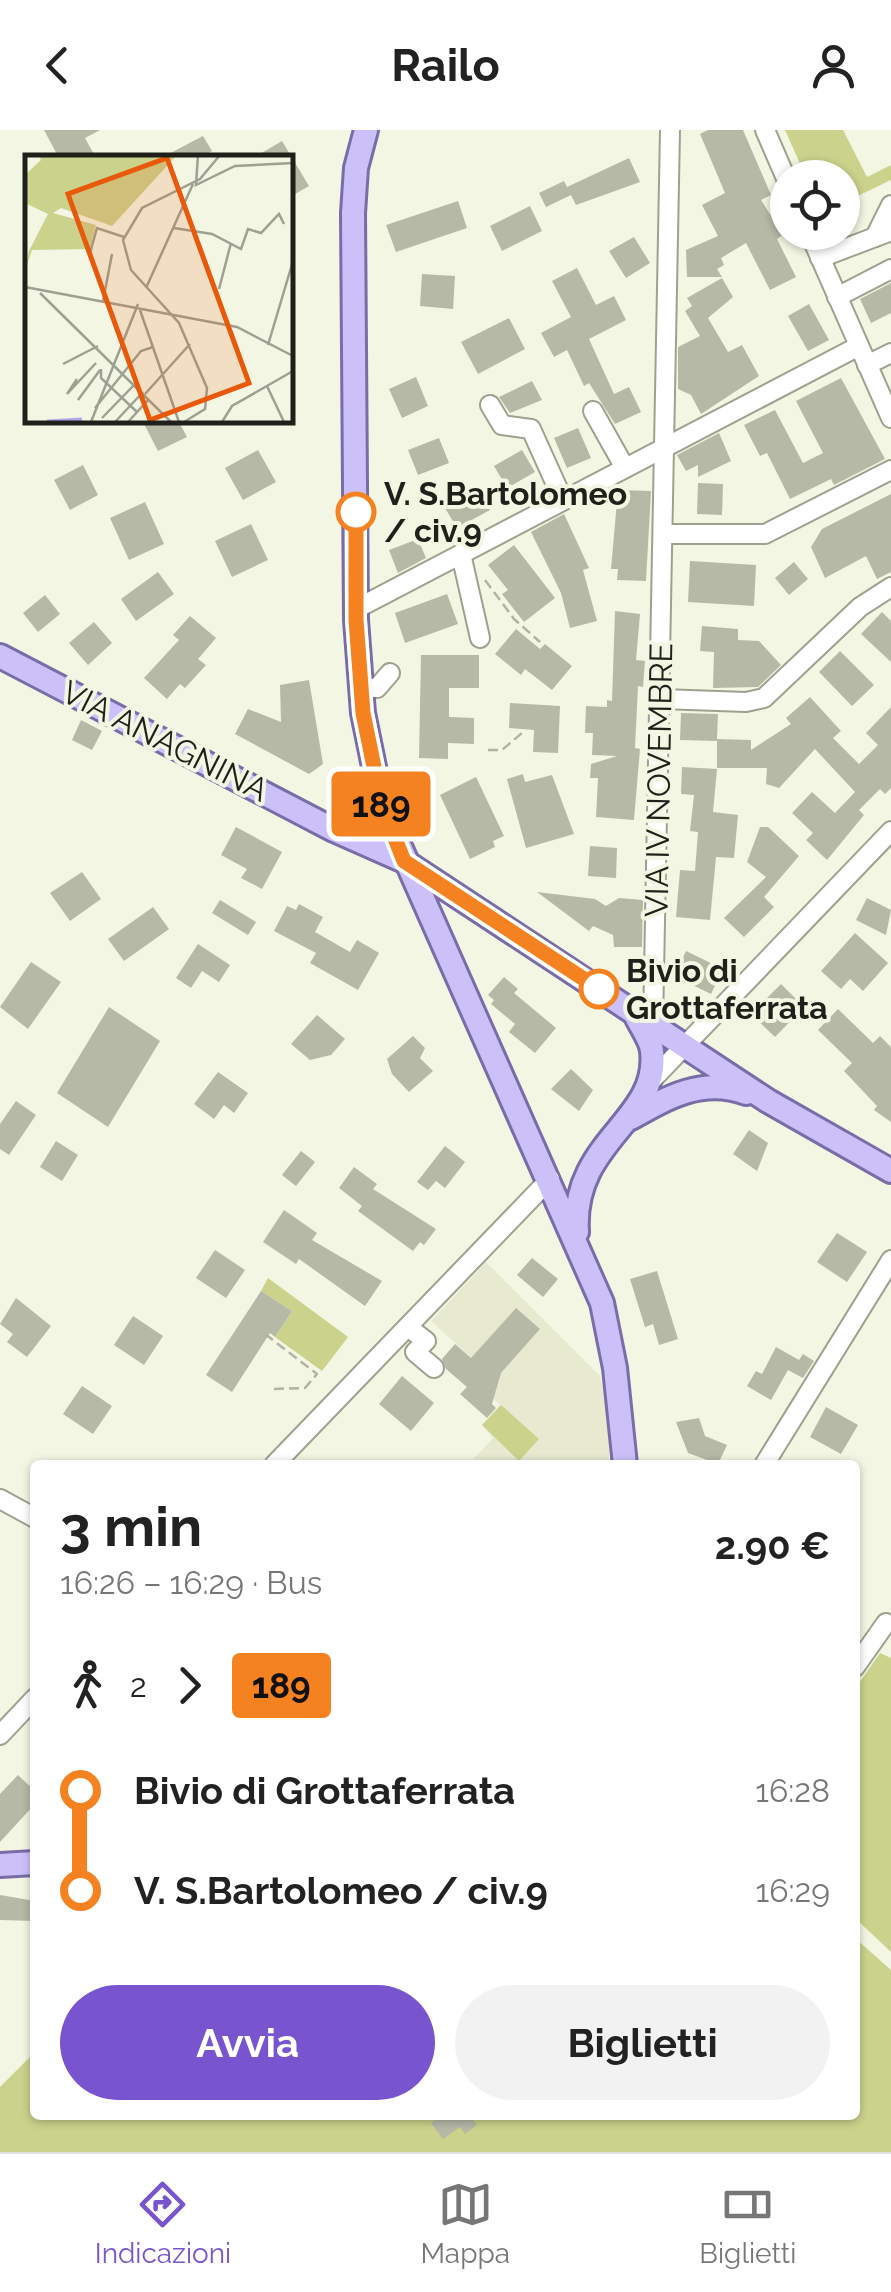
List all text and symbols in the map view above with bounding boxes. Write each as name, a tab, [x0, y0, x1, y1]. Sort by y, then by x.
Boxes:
icon: back	[30, 38, 85, 93]
icon: person	[806, 38, 861, 93]
text: Railo	[391, 39, 500, 92]
inset map	[25, 155, 292, 422]
map controls	[770, 160, 860, 250]
button: locate	[770, 160, 860, 250]
place label: V. S.Bartolomeo / civ.9	[384, 475, 627, 549]
marker: V. S.Bartolomeo / civ.9	[337, 493, 375, 531]
street label: VIA IV NOVEMBRE	[638, 643, 679, 917]
street label: VIA ANAGNINA	[56, 673, 275, 809]
line badge: 189	[324, 772, 438, 836]
text: 189	[351, 784, 411, 825]
place label: Bivio di Grottaferrata	[626, 952, 828, 1026]
marker: Bivio di Grottaferrata	[580, 970, 618, 1008]
text: 3 min	[60, 1494, 202, 1559]
text: 2.90 €	[715, 1523, 830, 1568]
text: 16:26 – 16:29 · Bus	[60, 1564, 322, 1601]
icon: walk	[60, 1658, 115, 1713]
icon: forward	[162, 1658, 217, 1713]
text: 189	[252, 1665, 311, 1706]
text: 2	[130, 1667, 147, 1704]
text: Bivio di Grottaferrata	[134, 1768, 515, 1813]
text: 16:28	[755, 1772, 830, 1809]
text: V. S.Bartolomeo / civ.9	[134, 1868, 548, 1913]
text: 16:29	[756, 1872, 830, 1909]
button: Avvia	[60, 1985, 435, 2100]
button: Biglietti	[455, 1985, 830, 2100]
tab: Indicazioni	[95, 2177, 231, 2270]
tab: Mappa	[420, 2177, 510, 2270]
tab: Biglietti	[699, 2177, 796, 2270]

